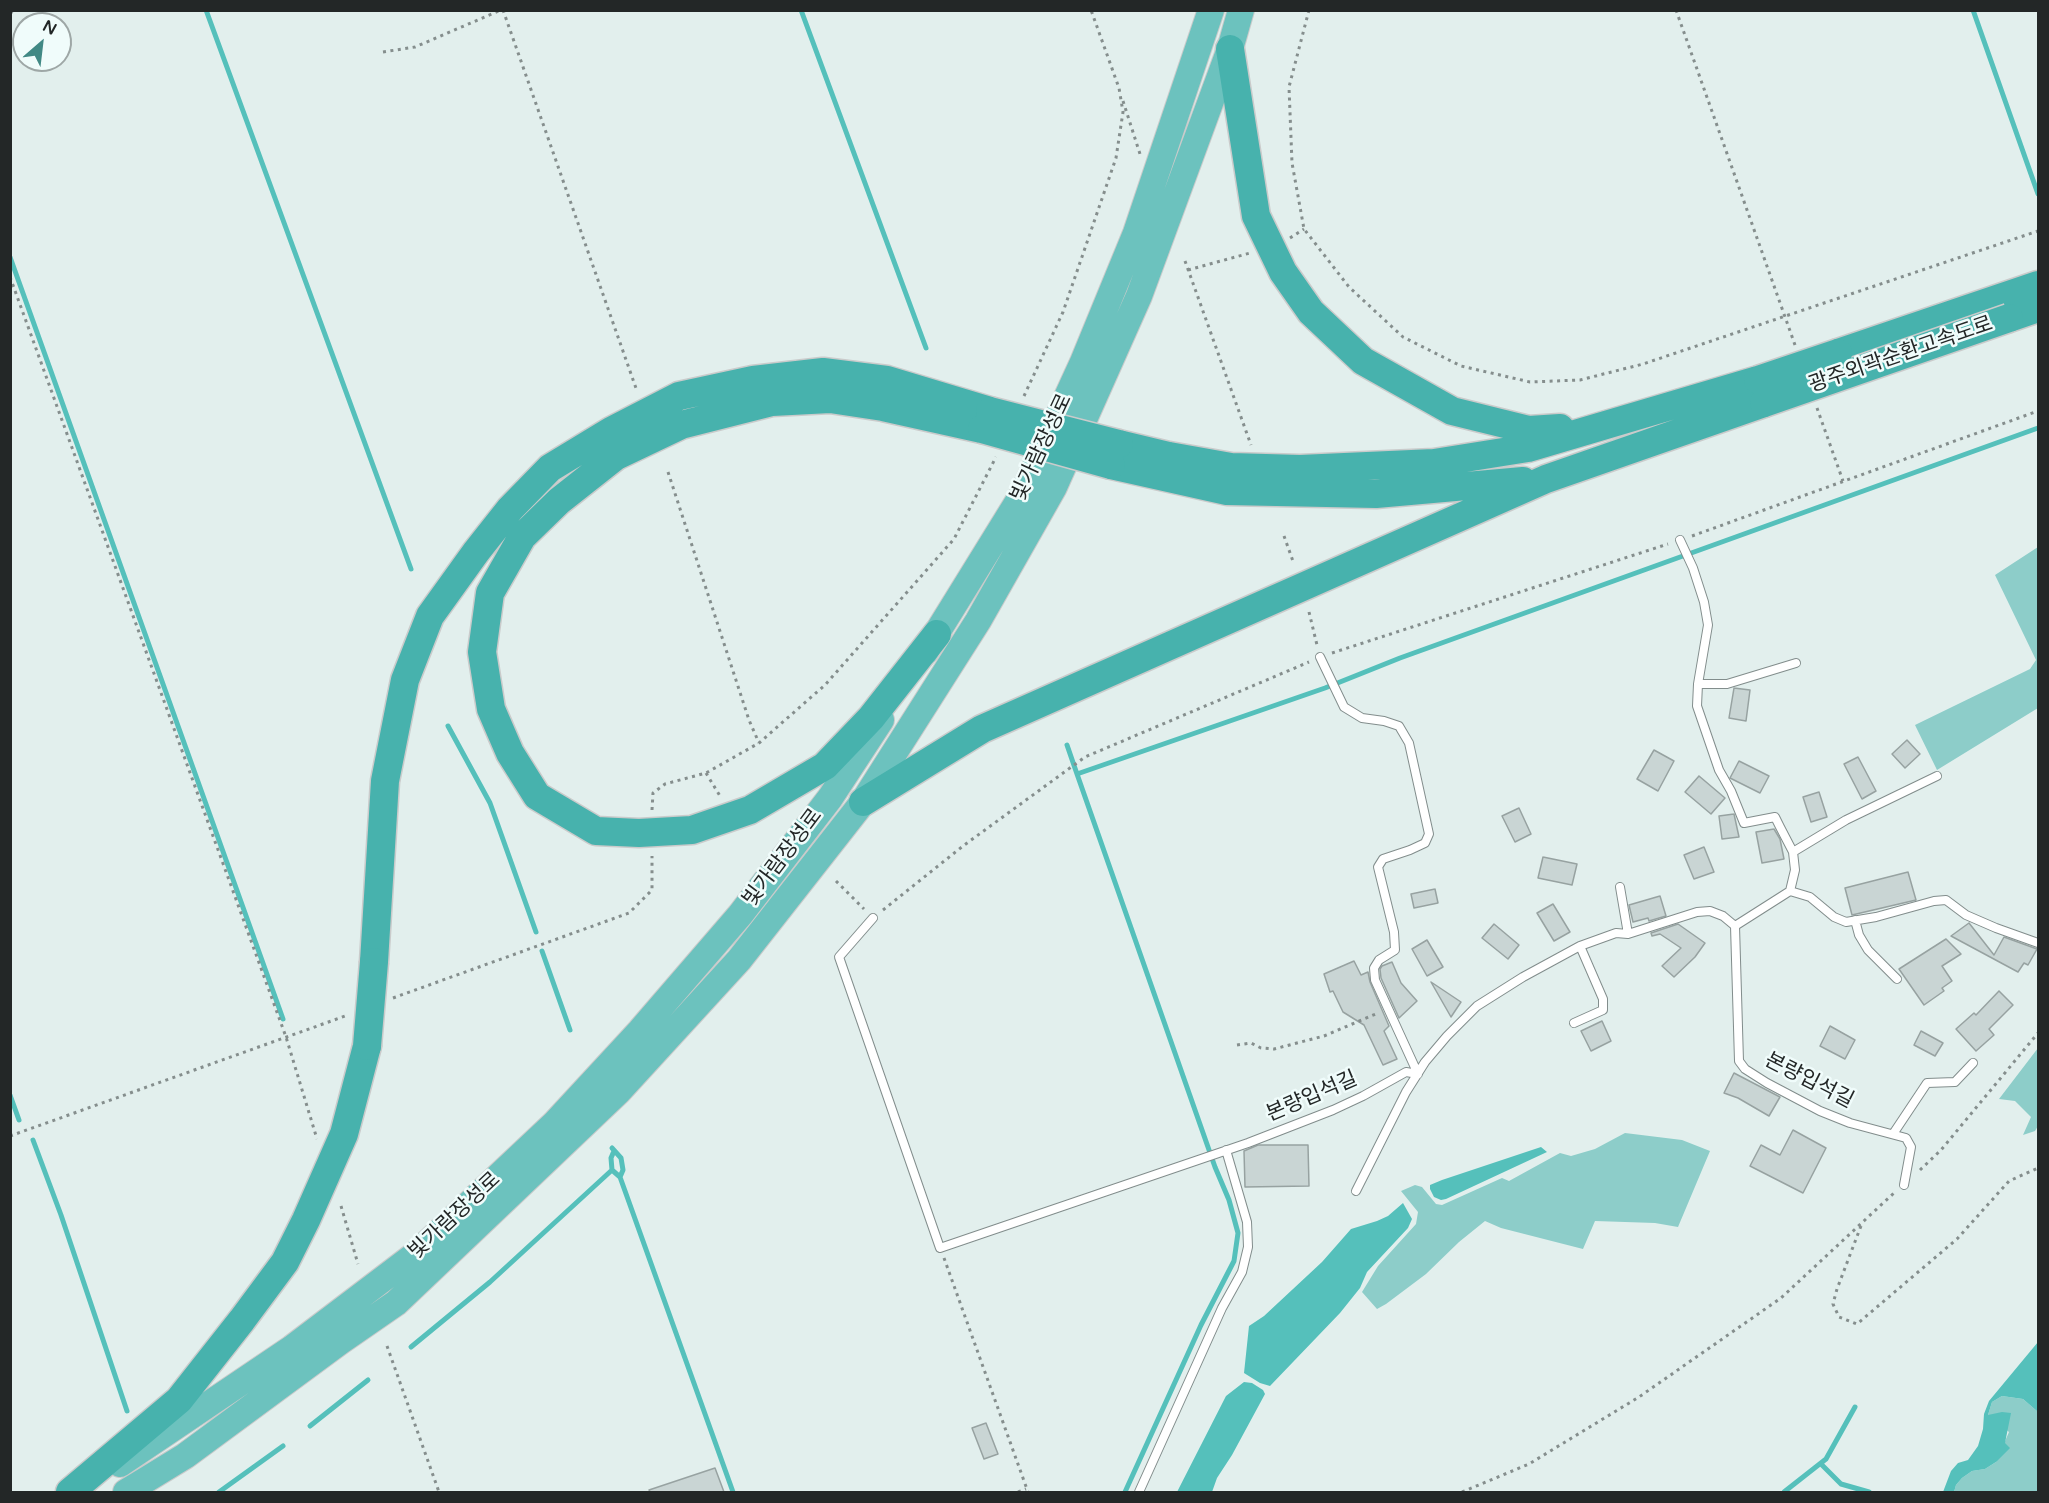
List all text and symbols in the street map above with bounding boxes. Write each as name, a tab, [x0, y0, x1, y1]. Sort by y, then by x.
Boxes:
north arrow	[12, 12, 72, 72]
text: N	[39, 16, 60, 40]
street label: 광주외곽순환고속도로	[1806, 312, 1996, 398]
street label: 빛가람장성로	[1006, 390, 1078, 506]
street label: 빛가람장성로	[738, 804, 828, 912]
street label: 본량입석길	[1760, 1048, 1858, 1114]
street label: 본량입석길	[1263, 1067, 1361, 1127]
street label: 빛가람장성로	[404, 1167, 506, 1265]

